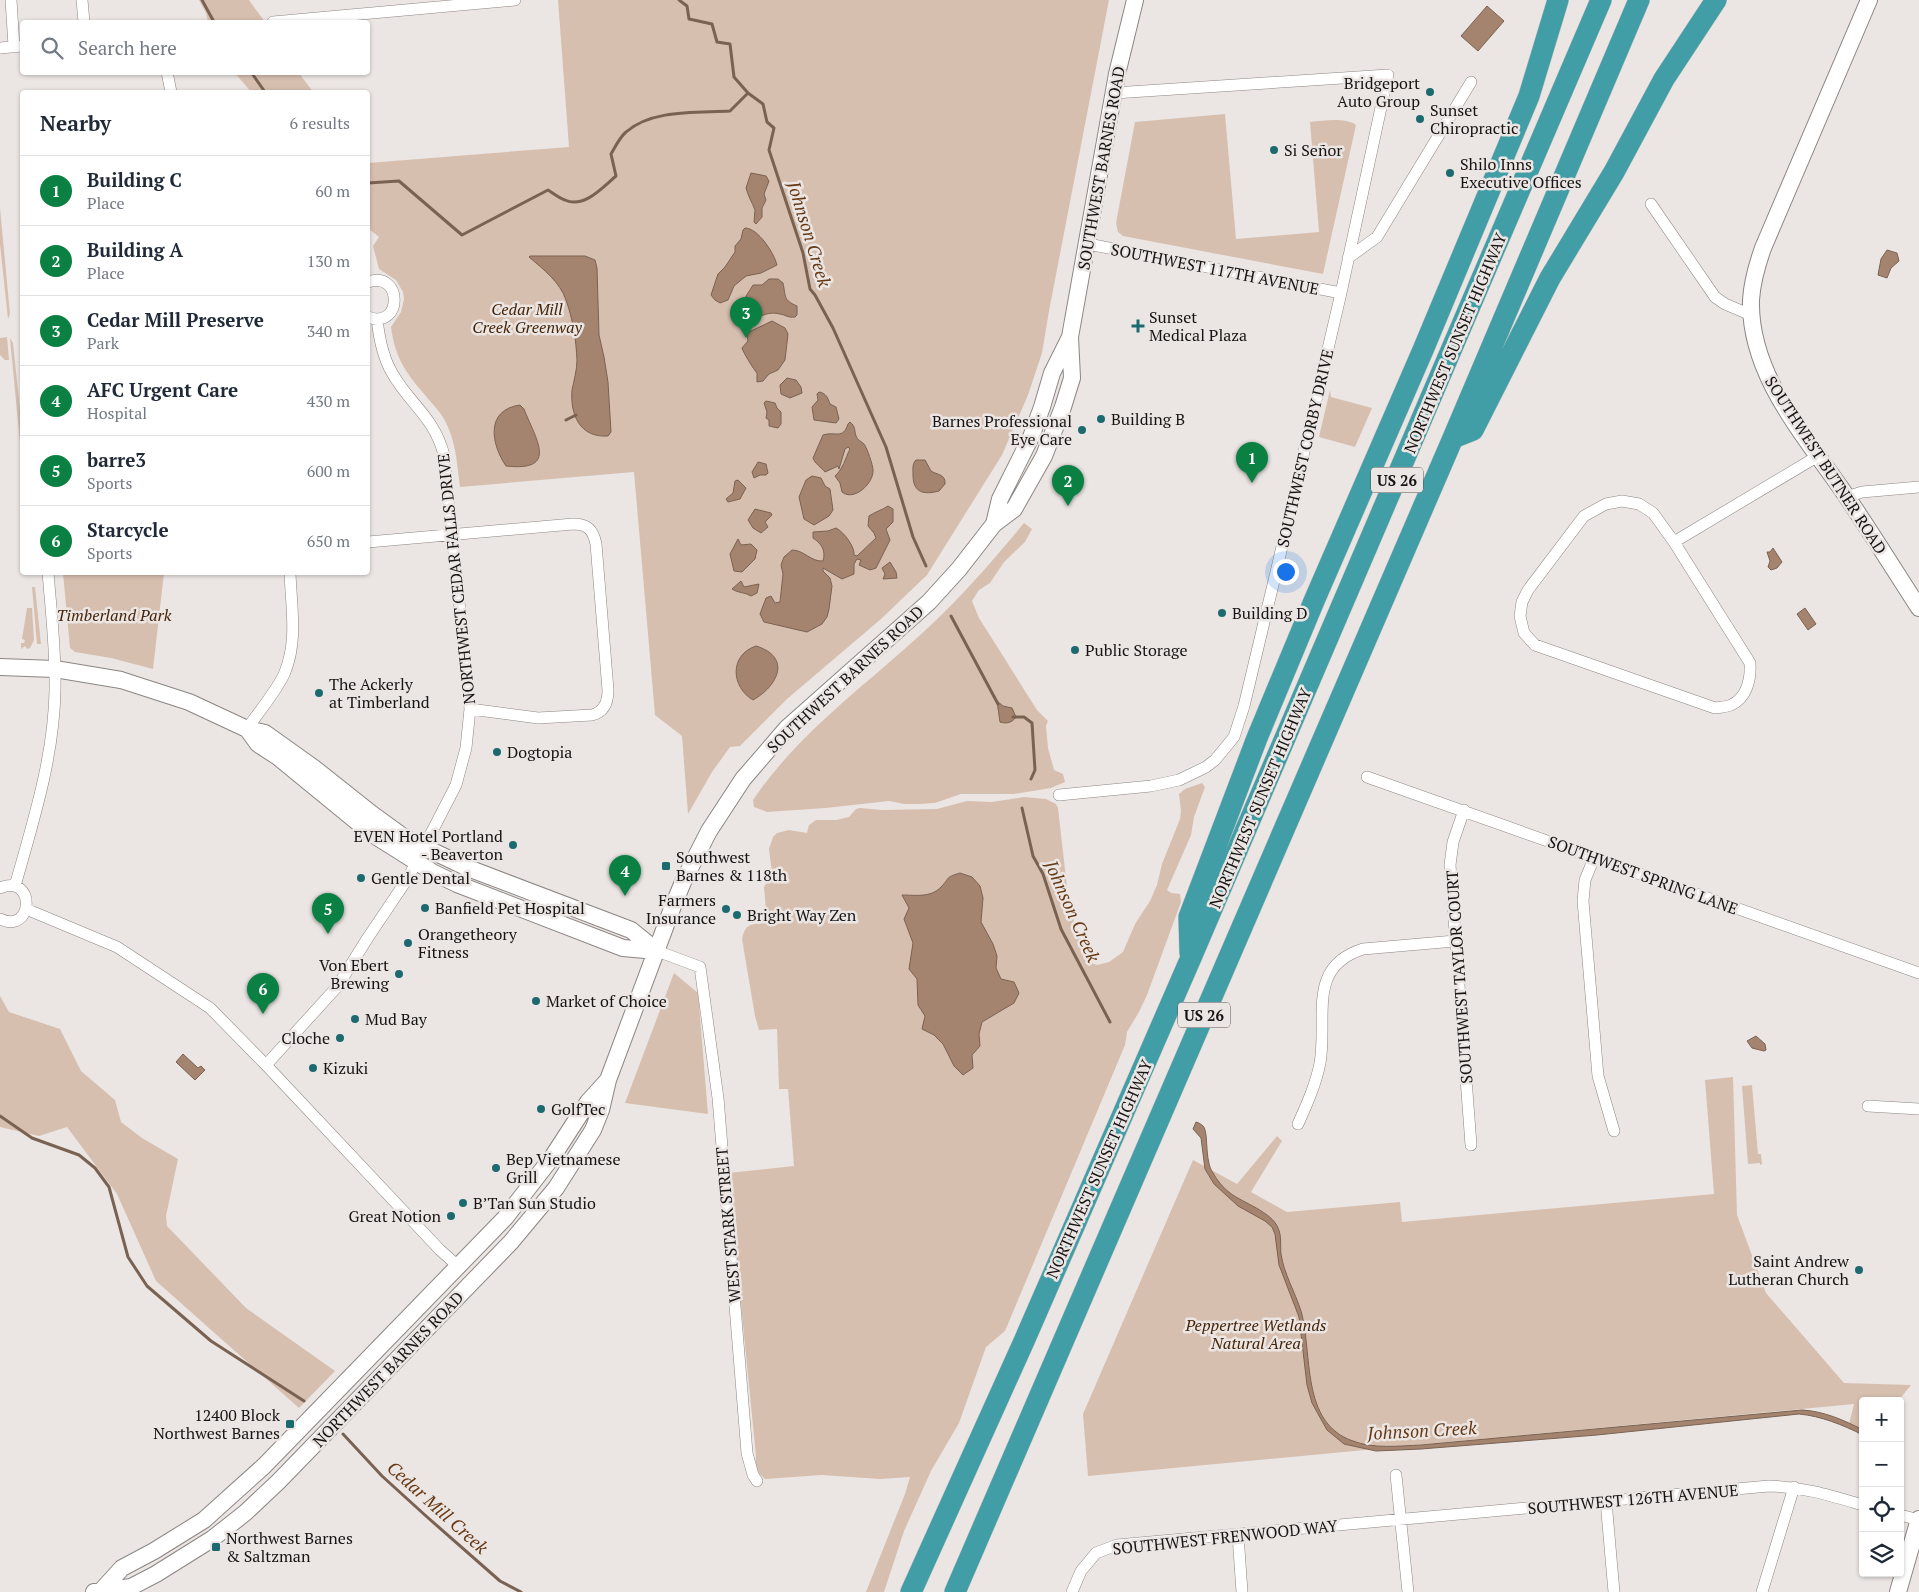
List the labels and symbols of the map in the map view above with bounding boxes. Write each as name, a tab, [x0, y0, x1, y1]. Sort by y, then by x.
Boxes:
street label: SOUTHWEST BARNES ROAD	[1072, 64, 1130, 272]
place label: Bridgeport Auto Group	[1337, 72, 1420, 112]
marker: Bridgeport Auto Group	[1424, 86, 1436, 98]
place label: Sunset Chiropractic	[1430, 99, 1518, 139]
marker: Sunset Chiropractic	[1414, 113, 1426, 125]
place label: Si Señor	[1284, 139, 1343, 161]
marker: Si Señor	[1268, 144, 1280, 156]
place label: Shilo Inns Executive Offices	[1460, 153, 1582, 193]
marker: Shilo Inns Executive Offices	[1444, 167, 1456, 179]
water label: Johnson Creek	[782, 177, 838, 290]
street label: NORTHWEST SUNSET HIGHWAY	[1399, 229, 1512, 456]
street label: SOUTHWEST 117TH AVENUE	[1109, 238, 1321, 300]
pin: 3	[730, 297, 762, 338]
park label: Cedar Mill Creek Greenway	[472, 298, 582, 338]
place label: Sunset Medical Plaza	[1149, 306, 1247, 346]
marker: Sunset Medical Plaza	[1131, 319, 1145, 333]
street label: SOUTHWEST CORBY DRIVE	[1271, 347, 1339, 549]
street label: SOUTHWEST BUTNER ROAD	[1760, 372, 1892, 558]
place label: Building B	[1111, 408, 1185, 430]
place label: Barnes Professional Eye Care	[932, 410, 1072, 450]
marker: Building B	[1095, 413, 1107, 425]
marker: Barnes Professional Eye Care	[1076, 424, 1088, 436]
pin: 1	[1236, 442, 1268, 483]
street label: NORTHWEST CEDAR FALLS DRIVE	[432, 452, 480, 706]
pin: 2	[1052, 465, 1084, 506]
road number: US 26	[1371, 468, 1423, 492]
your location	[1273, 559, 1299, 585]
street label: SOUTHWEST BARNES ROAD	[762, 600, 928, 758]
place label: Building D	[1232, 602, 1308, 624]
park label: Timberland Park	[57, 604, 172, 626]
marker: Building D	[1216, 607, 1228, 619]
place label: Public Storage	[1085, 639, 1187, 661]
marker: Public Storage	[1069, 644, 1081, 656]
place label: The Ackerly at Timberland	[329, 673, 430, 713]
street label: NORTHWEST SUNSET HIGHWAY	[1204, 684, 1317, 911]
marker: The Ackerly at Timberland	[313, 687, 325, 699]
place label: Dogtopia	[507, 741, 572, 763]
marker: Dogtopia	[491, 746, 503, 758]
place label: EVEN Hotel Portland - Beaverton	[354, 825, 503, 865]
street label: SOUTHWEST SPRING LANE	[1545, 830, 1741, 920]
marker: EVEN Hotel Portland - Beaverton	[507, 839, 519, 851]
place label: Southwest Barnes & 118th	[676, 846, 788, 886]
pin: 4	[609, 855, 641, 896]
water label: Johnson Creek	[1039, 855, 1106, 966]
marker: Southwest Barnes & 118th	[660, 860, 672, 872]
place label: Gentle Dental	[371, 867, 470, 889]
street label: SOUTHWEST TAYLOR COURT	[1441, 869, 1477, 1084]
marker: Gentle Dental	[355, 872, 367, 884]
place label: Farmers Insurance	[646, 889, 716, 929]
pin: 5	[312, 893, 344, 934]
place label: Banfield Pet Hospital	[435, 897, 585, 919]
marker: Banfield Pet Hospital	[419, 902, 431, 914]
marker: Farmers Insurance	[720, 903, 732, 915]
place label: Bright Way Zen	[747, 904, 857, 926]
marker: Bright Way Zen	[731, 909, 743, 921]
place label: Orangetheory Fitness	[418, 923, 518, 963]
marker: Orangetheory Fitness	[402, 937, 414, 949]
place label: Von Ebert Brewing	[319, 954, 390, 994]
marker: Von Ebert Brewing	[393, 968, 405, 980]
pin: 6	[247, 973, 279, 1014]
place label: Market of Choice	[546, 990, 667, 1012]
marker: Market of Choice	[530, 995, 542, 1007]
road number: US 26	[1178, 1002, 1230, 1028]
place label: Mud Bay	[365, 1008, 428, 1030]
marker: Mud Bay	[349, 1013, 361, 1025]
place label: Cloche	[281, 1027, 330, 1049]
marker: Cloche	[334, 1032, 346, 1044]
street label: NORTHWEST SUNSET HIGHWAY	[1041, 1056, 1158, 1282]
place label: Kizuki	[323, 1057, 368, 1079]
marker: Kizuki	[307, 1062, 319, 1074]
place label: GolfTec	[551, 1098, 606, 1120]
marker: GolfTec	[535, 1103, 547, 1115]
street label: WEST STARK STREET	[710, 1146, 746, 1304]
place label: Bep Vietnamese Grill	[506, 1148, 621, 1188]
marker: Bep Vietnamese Grill	[490, 1162, 502, 1174]
place label: B’Tan Sun Studio	[473, 1192, 596, 1214]
marker: B’Tan Sun Studio	[457, 1197, 469, 1209]
place label: Great Notion	[348, 1205, 441, 1227]
marker: Great Notion	[445, 1210, 457, 1222]
place label: Saint Andrew Lutheran Church	[1728, 1250, 1850, 1290]
marker: Saint Andrew Lutheran Church	[1853, 1264, 1865, 1276]
street label: NORTHWEST BARNES ROAD	[308, 1286, 468, 1452]
park label: Peppertree Wetlands Natural Area	[1184, 1314, 1327, 1354]
place label: 12400 Block Northwest Barnes	[153, 1404, 281, 1444]
water label: Johnson Creek	[1366, 1415, 1477, 1445]
marker: 12400 Block Northwest Barnes	[284, 1418, 296, 1430]
water label: Cedar Mill Creek	[382, 1455, 494, 1559]
street label: SOUTHWEST 126TH AVENUE	[1527, 1479, 1739, 1519]
street label: SOUTHWEST FRENWOOD WAY	[1112, 1514, 1339, 1560]
place label: Northwest Barnes & Saltzman	[226, 1527, 353, 1567]
marker: Northwest Barnes & Saltzman	[210, 1541, 222, 1553]

